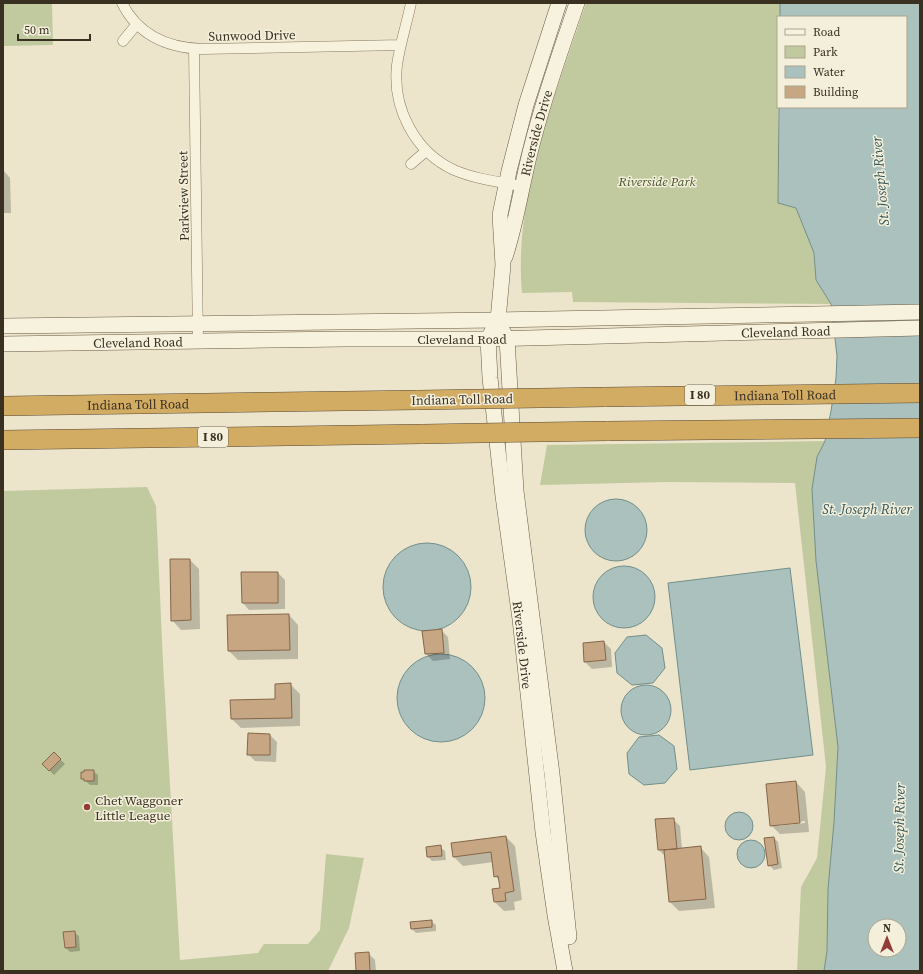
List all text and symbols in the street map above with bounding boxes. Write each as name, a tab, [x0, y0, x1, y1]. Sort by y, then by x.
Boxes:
scale bar	[18, 16, 90, 42]
legend	[777, 16, 907, 108]
text: 50 m	[24, 22, 50, 38]
text: Road	[813, 24, 840, 40]
street label: Sunwood Drive	[208, 26, 296, 45]
text: Park	[813, 44, 838, 60]
text: Water	[813, 64, 845, 80]
text: Building	[813, 84, 858, 100]
street label: Riverside Drive	[517, 88, 556, 178]
water label: St. Joseph River	[866, 135, 894, 227]
street label: Parkview Street	[174, 150, 193, 241]
park label: Riverside Park	[617, 173, 696, 190]
street label: Cleveland Road	[741, 322, 831, 342]
street label: Cleveland Road	[417, 331, 508, 348]
street label: Cleveland Road	[93, 333, 183, 352]
road number: I 80	[685, 385, 715, 405]
street label: Indiana Toll Road	[734, 386, 837, 404]
street label: Indiana Toll Road	[411, 390, 514, 409]
street label: Indiana Toll Road	[87, 395, 190, 414]
road number: I 80	[198, 427, 228, 447]
water label: St. Joseph River	[822, 499, 912, 519]
street label: Riverside Drive	[509, 600, 536, 690]
water label: St. Joseph River	[888, 783, 910, 873]
place label: Chet Waggoner Little League	[95, 792, 183, 824]
marker: Chet Waggoner Little League	[82, 802, 92, 812]
north arrow	[867, 918, 907, 958]
text: N	[883, 921, 891, 936]

